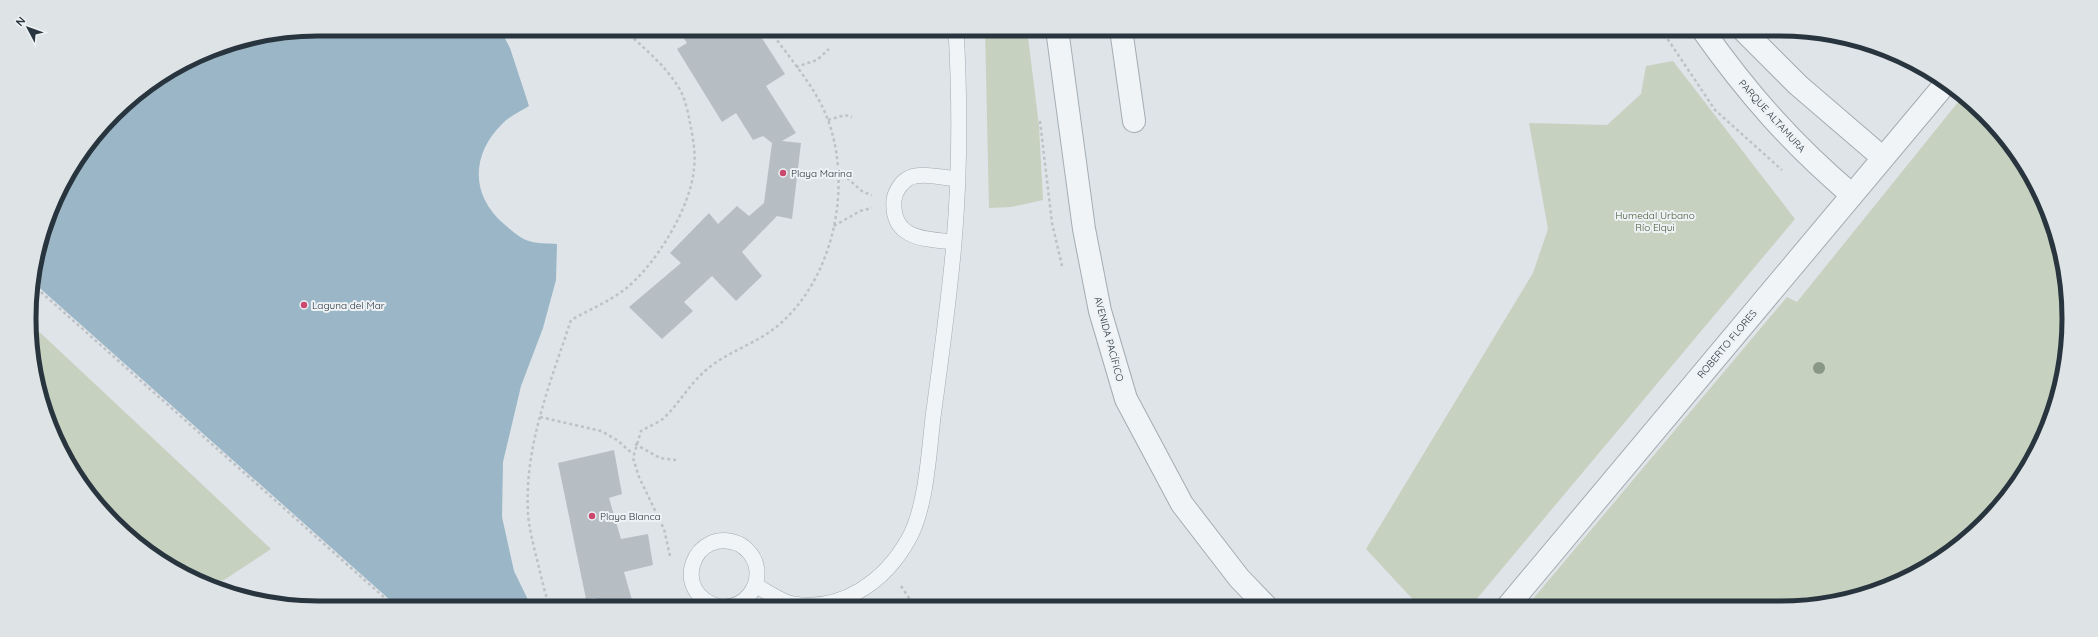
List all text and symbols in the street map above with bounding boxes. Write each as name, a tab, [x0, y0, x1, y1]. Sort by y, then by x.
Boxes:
north arrow	[8, 8, 48, 48]
text: N	[13, 14, 28, 29]
street label: PARQUE ALTAMURA	[1736, 77, 1809, 156]
place label: Playa Marina	[791, 167, 852, 180]
marker: Playa Marina	[778, 168, 788, 178]
park label: Humedal Urbano Río Elqui	[1615, 209, 1695, 234]
street label: AVENIDA PACÍFICO	[1091, 295, 1127, 383]
place label: Laguna del Mar	[312, 299, 385, 312]
marker: Laguna del Mar	[299, 300, 309, 310]
street label: ROBERTO FLORES	[1694, 307, 1760, 381]
place label: Playa Blanca	[600, 510, 661, 523]
marker: Playa Blanca	[587, 511, 597, 521]

